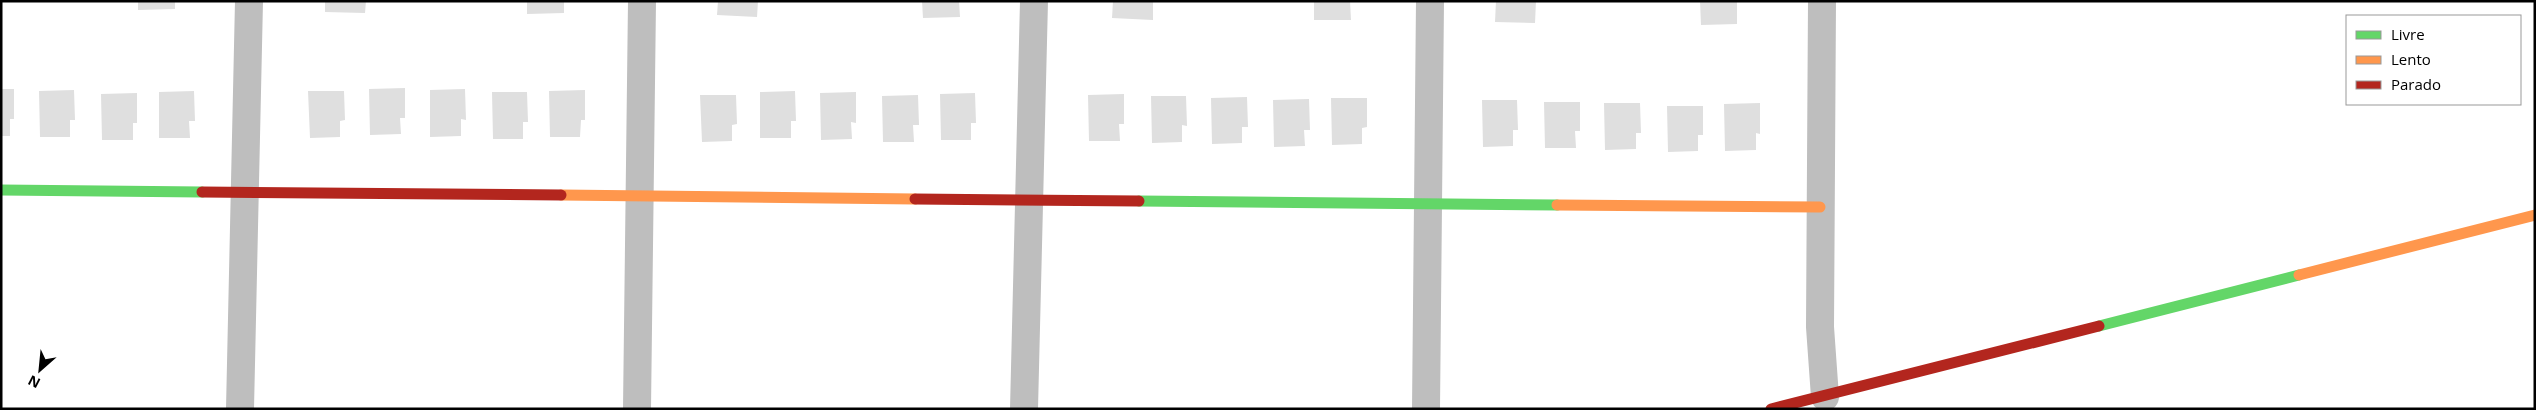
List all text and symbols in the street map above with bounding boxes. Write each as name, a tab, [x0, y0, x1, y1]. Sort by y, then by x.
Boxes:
legend	[2346, 15, 2521, 105]
text: Livre	[2391, 24, 2425, 44]
text: Lento	[2391, 49, 2431, 69]
text: Parado	[2391, 74, 2441, 94]
north arrow	[15, 345, 65, 395]
text: N	[24, 371, 43, 393]

